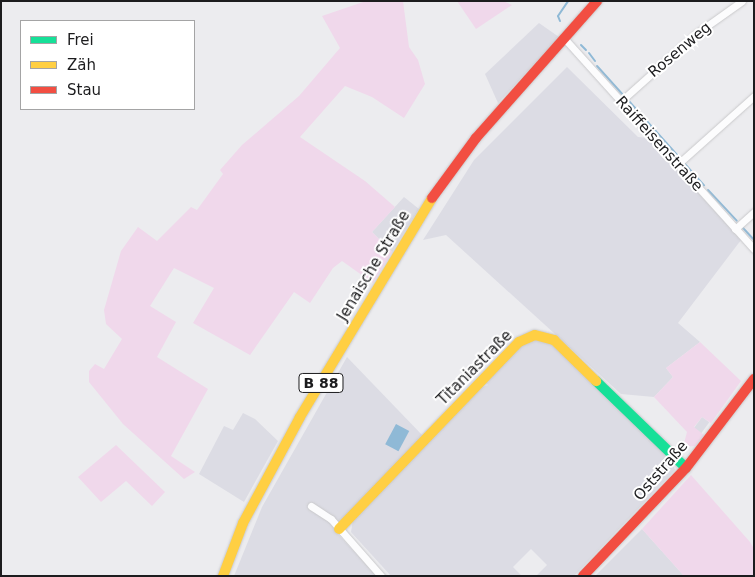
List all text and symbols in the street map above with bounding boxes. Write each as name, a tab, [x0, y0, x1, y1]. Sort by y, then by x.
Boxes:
street label: Rosenweg	[645, 19, 715, 81]
legend	[20, 20, 195, 110]
text: Frei	[67, 31, 94, 49]
text: Zäh	[67, 56, 96, 74]
text: Stau	[67, 81, 101, 99]
street label: Raiffeisenstraße	[612, 93, 706, 195]
street label: Jenaische Straße	[334, 208, 414, 324]
street label: Titaniastraße	[434, 327, 516, 409]
road number: B 88	[297, 372, 345, 394]
street label: Oststraße	[630, 437, 692, 505]

